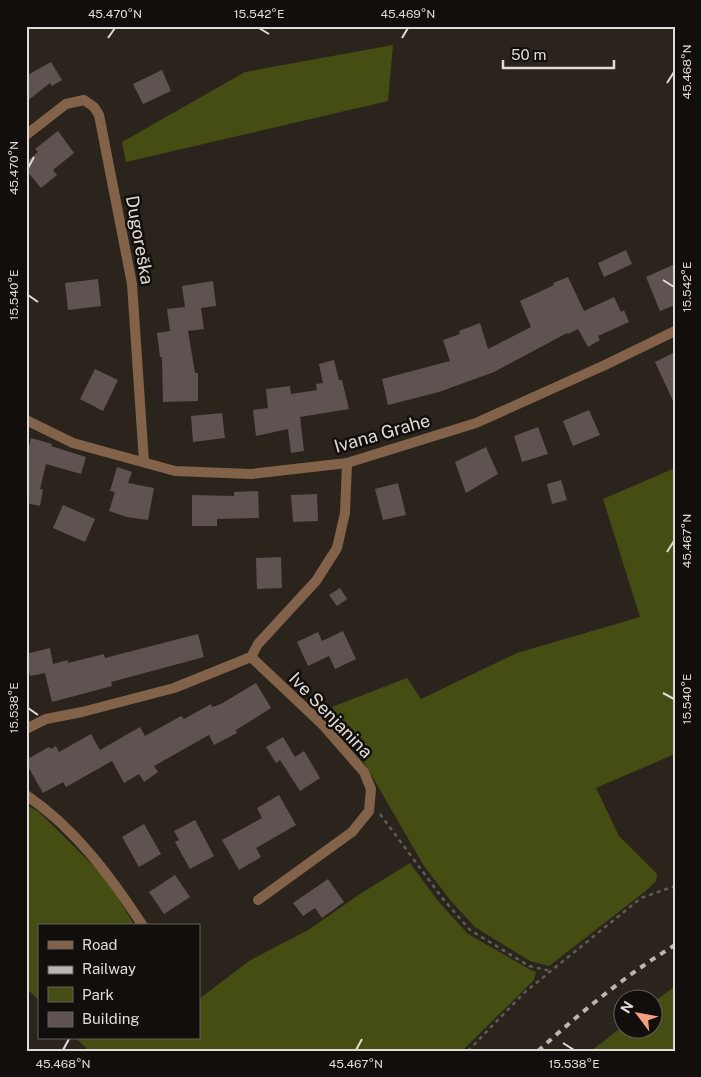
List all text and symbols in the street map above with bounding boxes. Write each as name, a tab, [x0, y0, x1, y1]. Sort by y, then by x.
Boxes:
text: 45.470°N	[88, 7, 142, 21]
text: 15.542°E	[234, 7, 284, 21]
text: 45.469°N	[381, 7, 435, 21]
scale bar	[503, 38, 615, 70]
text: 45.468°N	[680, 44, 694, 100]
text: 50 m	[511, 46, 546, 63]
text: 45.470°N	[7, 141, 21, 195]
street label: Dugoreška	[122, 194, 158, 286]
text: 15.542°E	[680, 262, 694, 312]
text: 15.540°E	[7, 270, 21, 320]
street label: Ivana Grahe	[332, 409, 432, 457]
text: 45.467°N	[680, 514, 694, 568]
street label: Ive Senjanina	[285, 668, 377, 762]
text: 15.540°E	[680, 674, 694, 724]
text: 15.538°E	[7, 682, 21, 734]
legend	[38, 924, 200, 1040]
text: Road	[82, 936, 118, 953]
text: Railway	[82, 960, 136, 977]
text: Park	[82, 986, 114, 1003]
north arrow	[614, 990, 664, 1040]
text: N	[617, 998, 637, 1016]
text: Building	[82, 1010, 140, 1027]
text: 45.468°N	[35, 1057, 91, 1071]
text: 45.467°N	[329, 1057, 383, 1071]
text: 15.538°E	[548, 1057, 600, 1071]

